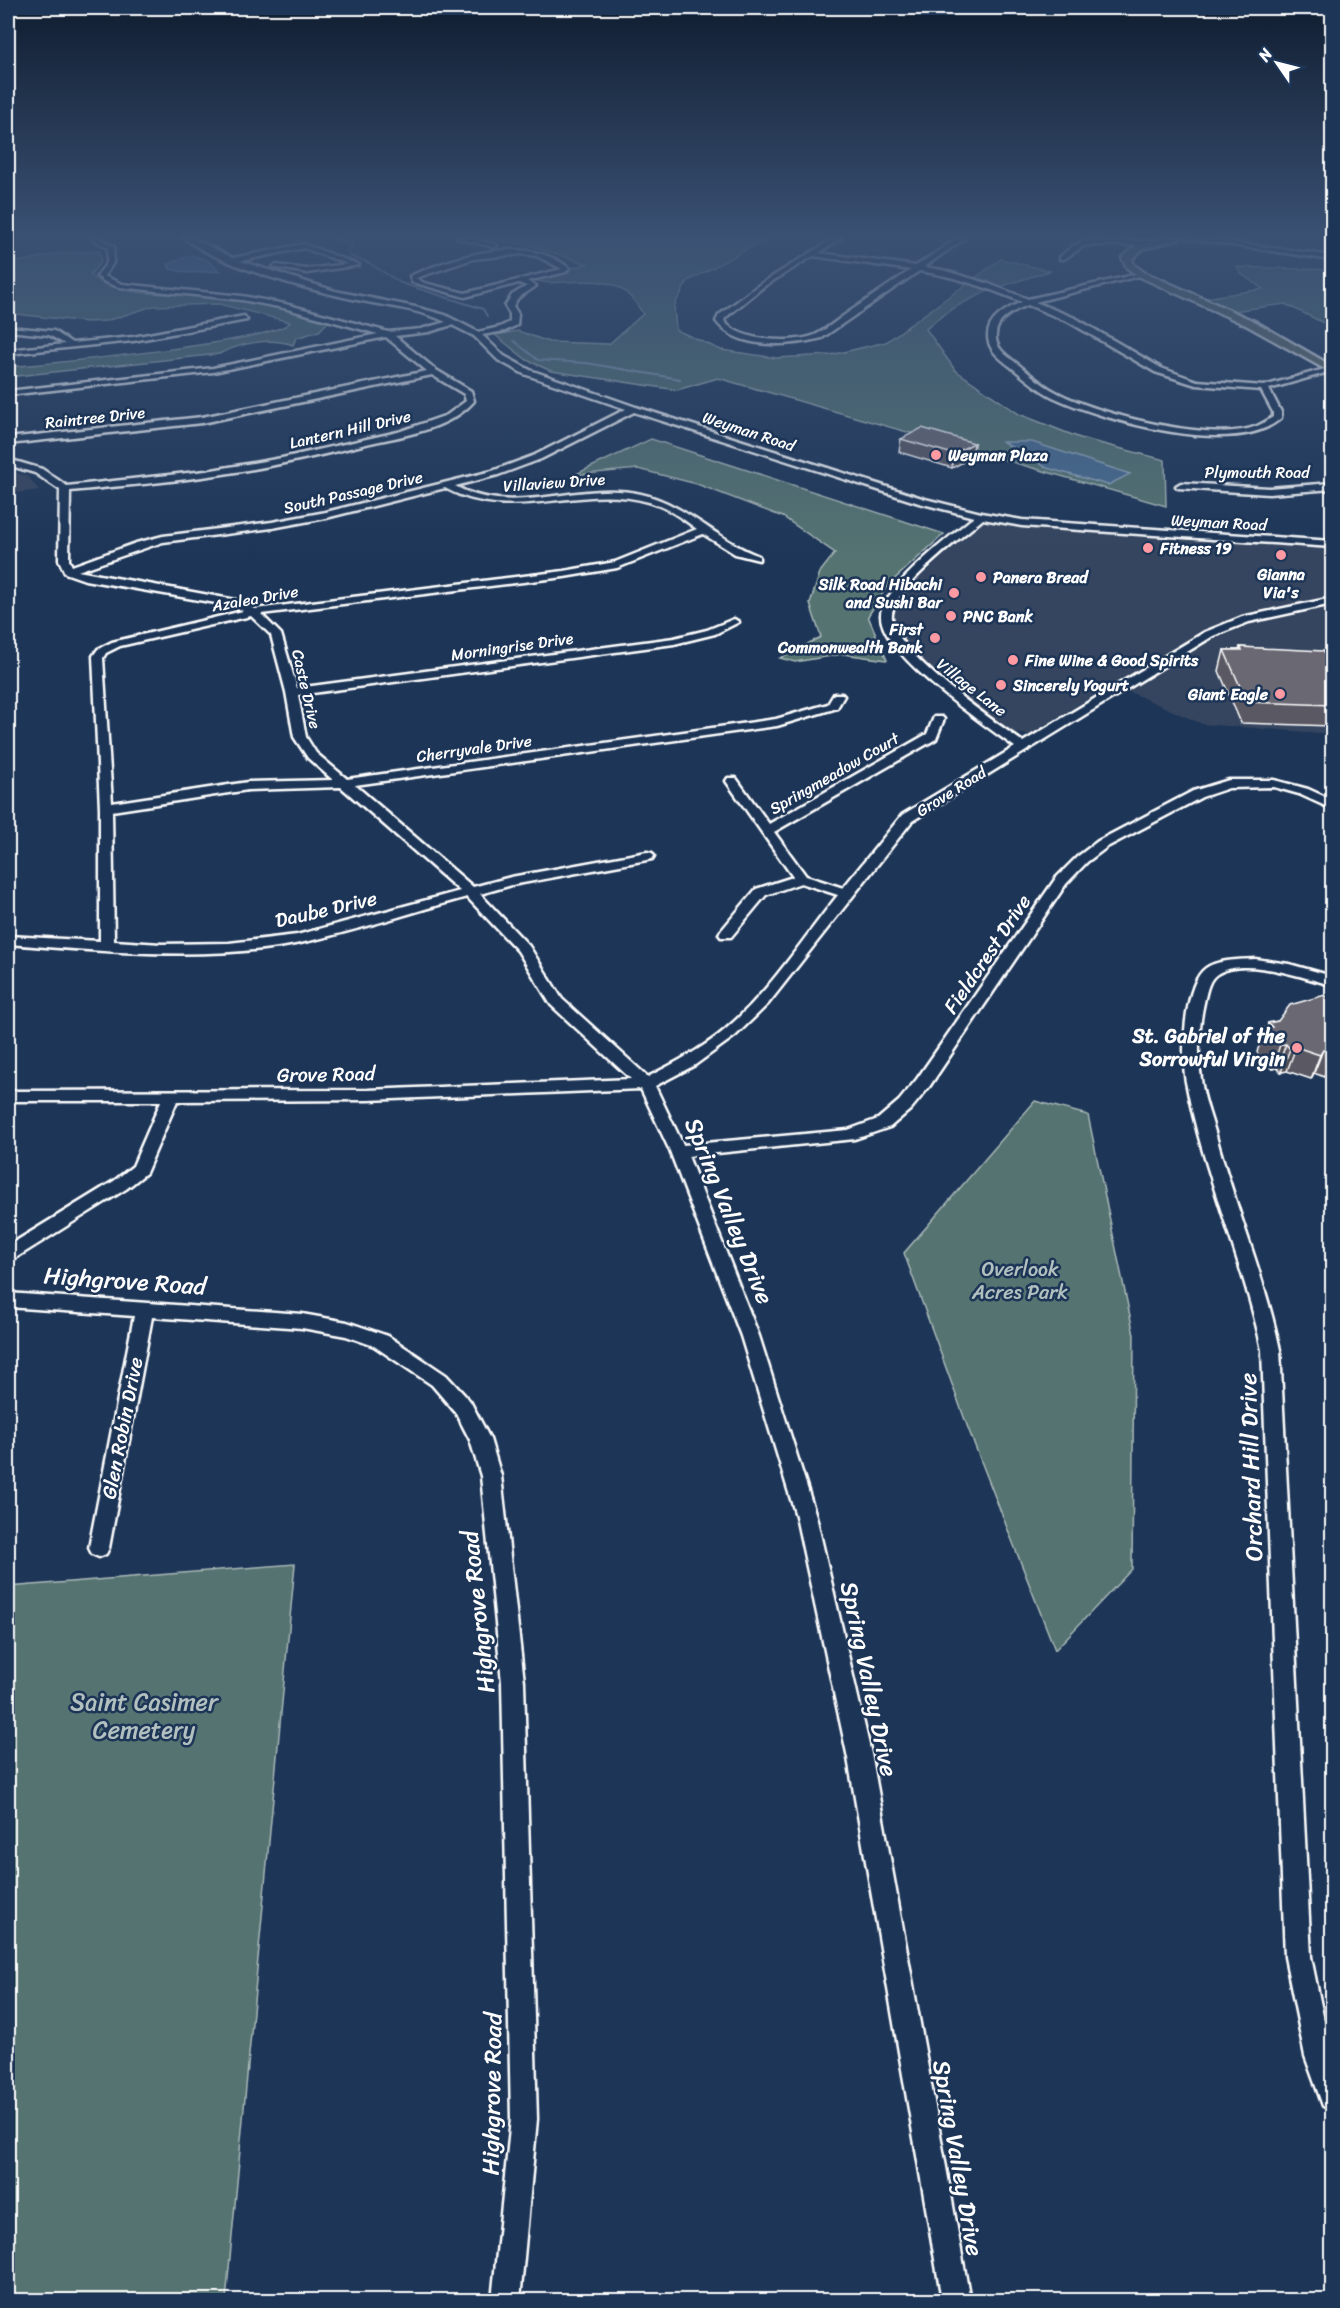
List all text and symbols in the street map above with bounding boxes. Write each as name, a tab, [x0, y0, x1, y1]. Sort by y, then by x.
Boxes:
north arrow	[1247, 33, 1307, 93]
text: N	[1249, 41, 1281, 68]
street label: Raintree Drive	[44, 398, 147, 437]
street label: Lantern Hill Drive	[287, 401, 414, 458]
street label: Weyman Road	[699, 403, 801, 461]
place label: Weyman Plaza	[948, 441, 1048, 470]
marker: Weyman Plaza	[929, 448, 943, 462]
street label: Plymouth Road	[1204, 458, 1311, 487]
street label: South Passage Drive	[281, 462, 426, 523]
street label: Villaview Drive	[502, 464, 606, 501]
street label: Weyman Road	[1170, 506, 1269, 540]
place label: Fitness 19	[1159, 534, 1232, 563]
marker: Fitness 19	[1141, 541, 1155, 555]
marker: Gianna Via's	[1274, 548, 1288, 562]
place label: Gianna Via's	[1256, 560, 1306, 607]
place label: Panera Bread	[993, 563, 1089, 592]
place label: Silk Road Hibachi and Sushi Bar	[818, 570, 943, 617]
marker: Panera Bread	[974, 570, 988, 584]
street label: Azalea Drive	[209, 577, 301, 621]
marker: Silk Road Hibachi and Sushi Bar	[947, 586, 961, 600]
place label: PNC Bank	[963, 602, 1033, 631]
marker: PNC Bank	[944, 609, 958, 623]
place label: First Commonwealth Bank	[777, 615, 925, 662]
street label: Morningrise Drive	[449, 624, 575, 669]
marker: First Commonwealth Bank	[928, 631, 942, 645]
street label: Caste Drive	[283, 646, 330, 732]
place label: Fine Wine & Good Spirits	[1024, 646, 1199, 675]
street label: Village Lane	[930, 650, 1013, 724]
marker: Fine Wine & Good Spirits	[1006, 653, 1020, 667]
place label: Sincerely Yogurt	[1012, 671, 1129, 700]
marker: Sincerely Yogurt	[994, 678, 1008, 692]
place label: Giant Eagle	[1187, 680, 1269, 709]
marker: Giant Eagle	[1273, 687, 1287, 701]
street label: Springmeadow Court	[764, 724, 905, 823]
street label: Cherryvale Drive	[415, 726, 534, 771]
street label: Grove Road	[910, 757, 994, 825]
street label: Daube Drive	[272, 881, 381, 938]
street label: Fieldcrest Drive	[934, 887, 1041, 1021]
place label: St. Gabriel of the Sorrowful Virgin	[1131, 1019, 1286, 1077]
marker: St. Gabriel of the Sorrowful Virgin	[1290, 1041, 1304, 1055]
street label: Grove Road	[277, 1056, 377, 1093]
street label: Spring Valley Drive	[672, 1111, 786, 1311]
park label: Overlook Acres Park	[971, 1252, 1068, 1310]
street label: Highgrove Road	[42, 1254, 209, 1308]
street label: Glen Robin Drive	[92, 1354, 153, 1502]
street label: Orchard Hill Drive	[1227, 1372, 1275, 1562]
street label: Highgrove Road	[448, 1527, 507, 1695]
street label: Spring Valley Drive	[828, 1578, 910, 1780]
park label: Saint Casimer Cemetery	[70, 1681, 220, 1751]
street label: Highgrove Road	[470, 2011, 514, 2176]
street label: Spring Valley Drive	[920, 2057, 996, 2259]

